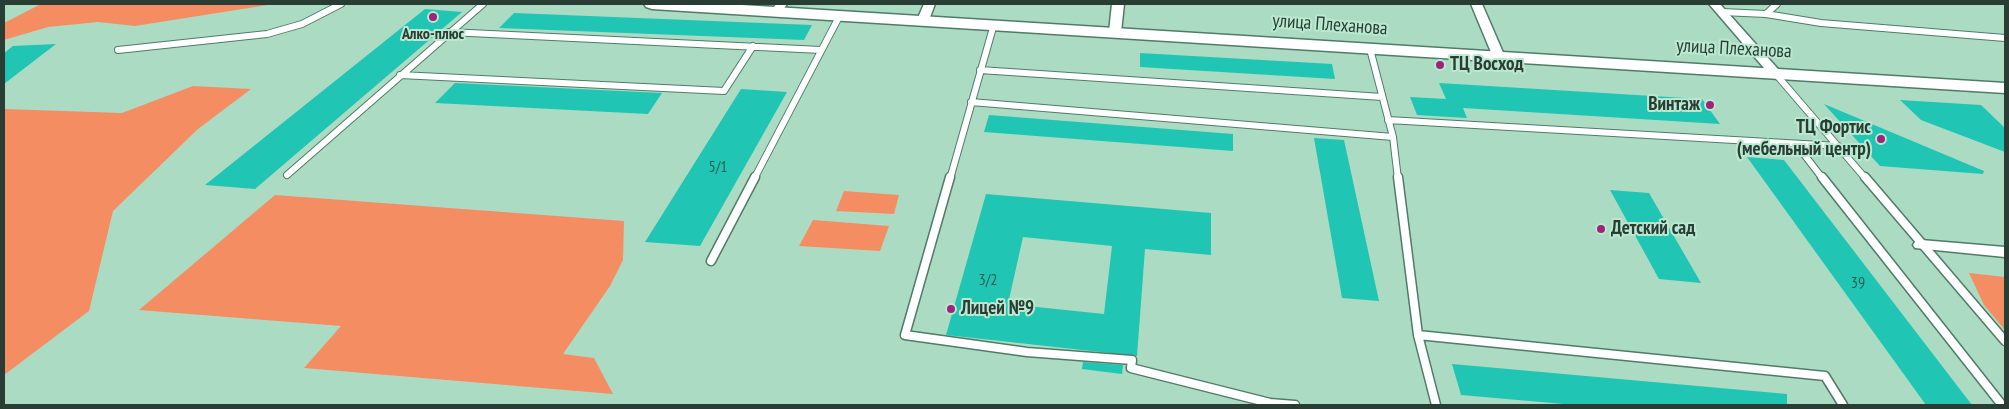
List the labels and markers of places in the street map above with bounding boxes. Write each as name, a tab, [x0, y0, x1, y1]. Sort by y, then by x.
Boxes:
marker: Алко-плюс	[427, 11, 439, 23]
place label: Алко-плюс	[402, 24, 464, 44]
place label: ТЦ Восход	[1450, 54, 1524, 76]
marker: ТЦ Восход	[1434, 59, 1446, 71]
place label: Винтаж	[1648, 94, 1700, 116]
marker: Винтаж	[1704, 99, 1716, 111]
place label: ТЦ Фортис (мебельный центр)	[1737, 117, 1871, 161]
marker: ТЦ Фортис (мебельный центр)	[1875, 133, 1887, 145]
place label: Детский сад	[1611, 218, 1695, 240]
marker: Детский сад	[1595, 223, 1607, 235]
place label: Лицей №9	[961, 298, 1034, 320]
marker: Лицей №9	[945, 303, 957, 315]

